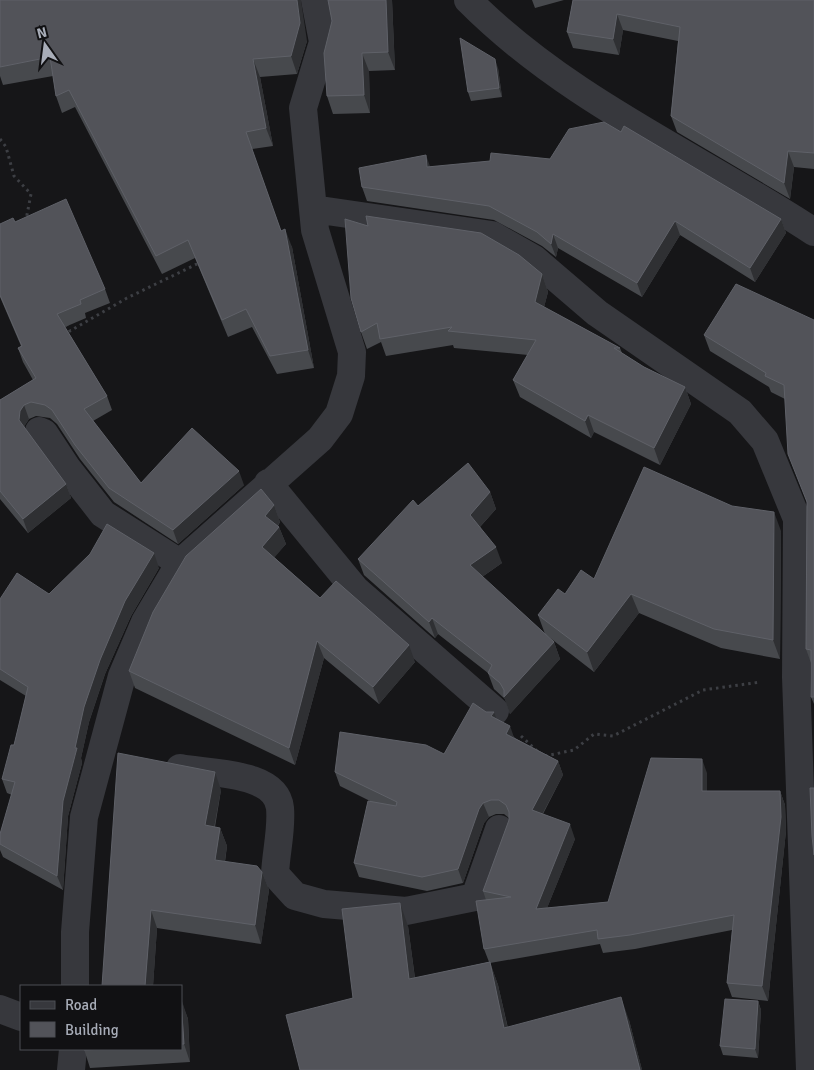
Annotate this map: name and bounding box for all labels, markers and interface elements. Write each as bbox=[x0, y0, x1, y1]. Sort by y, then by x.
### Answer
north arrow bbox=[20, 20, 70, 70]
text: N bbox=[35, 23, 49, 42]
legend bbox=[20, 985, 182, 1050]
text: Road bbox=[65, 996, 97, 1014]
text: Building bbox=[65, 1021, 119, 1039]

